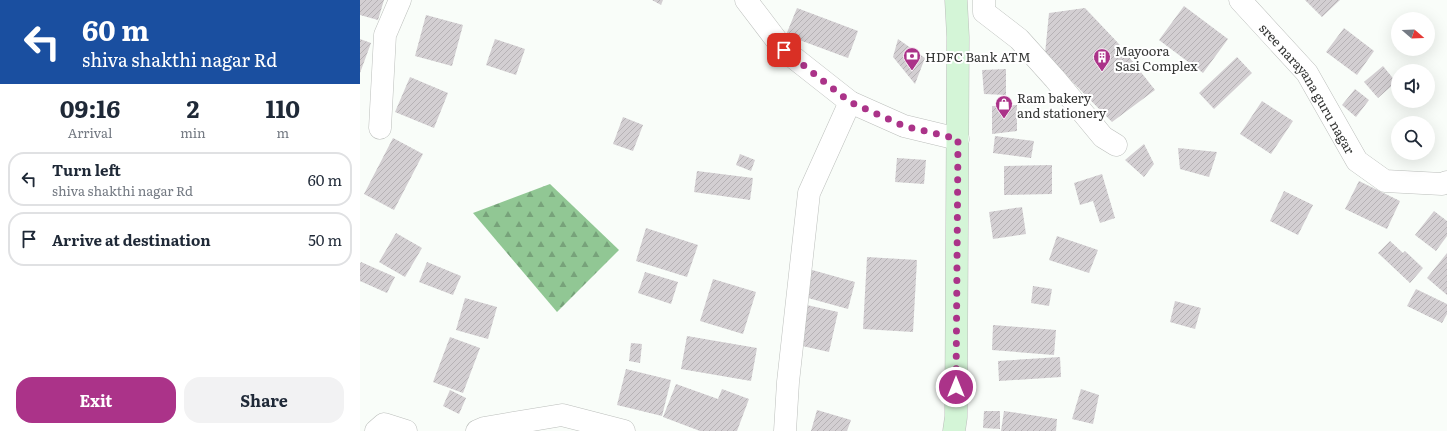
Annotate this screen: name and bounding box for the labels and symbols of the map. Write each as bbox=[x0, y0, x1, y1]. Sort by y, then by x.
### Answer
north arrow bbox=[1391, 12, 1435, 56]
street label: sree narayana guru nagar bbox=[1256, 18, 1361, 158]
pin bbox=[767, 33, 801, 67]
place label: Mayoora Sasi Complex bbox=[1115, 41, 1198, 75]
bank icon: HDFC Bank ATM bbox=[902, 46, 922, 71]
place label: HDFC Bank ATM bbox=[925, 47, 1031, 66]
building icon: Mayoora Sasi Complex bbox=[1092, 47, 1112, 72]
place label: Ram bakery and stationery bbox=[1017, 88, 1107, 122]
shop icon: Ram bakery and stationery bbox=[994, 94, 1014, 119]
position arrow bbox=[935, 366, 977, 408]

